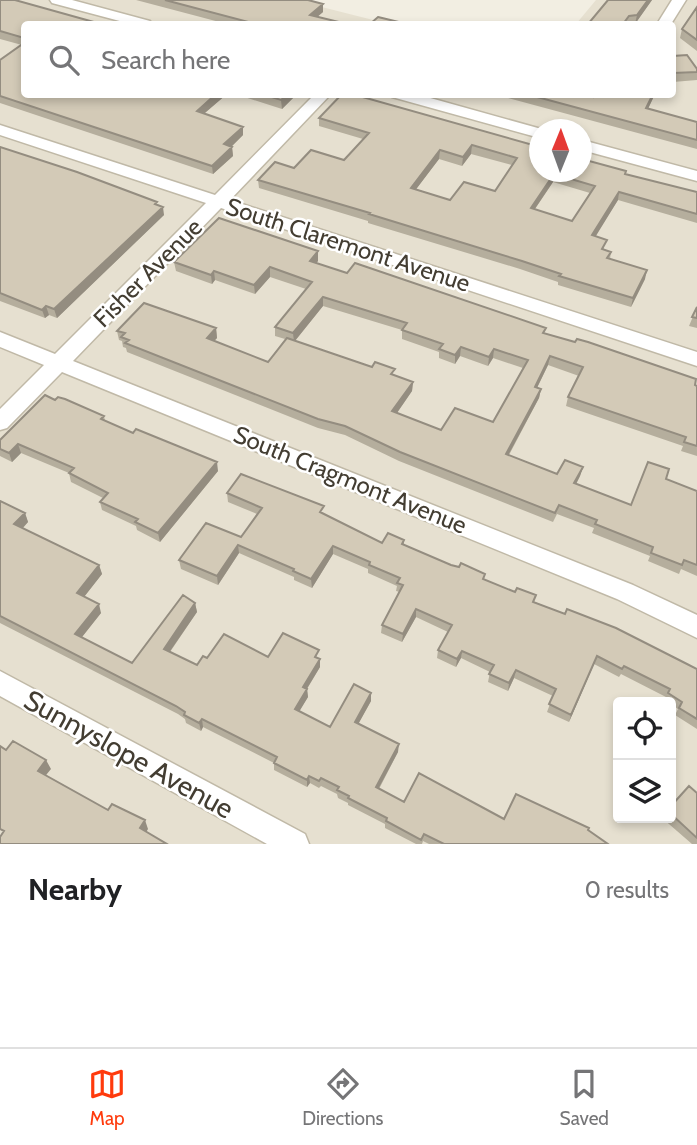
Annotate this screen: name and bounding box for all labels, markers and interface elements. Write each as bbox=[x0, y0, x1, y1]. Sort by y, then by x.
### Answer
search box bbox=[21, 21, 676, 98]
icon: search bbox=[45, 41, 83, 79]
text: Search here bbox=[101, 44, 230, 76]
north arrow bbox=[529, 119, 592, 182]
street label: South Claremont Avenue bbox=[222, 191, 474, 298]
street label: Fisher Avenue bbox=[87, 212, 208, 333]
street label: South Cragmont Avenue bbox=[229, 419, 471, 540]
street label: Sunnyslope Avenue bbox=[18, 682, 240, 826]
map controls bbox=[613, 697, 676, 823]
button: locate bbox=[613, 697, 676, 760]
button: layers bbox=[613, 760, 676, 823]
text: Nearby bbox=[28, 871, 122, 908]
text: 0 results bbox=[585, 876, 669, 904]
tab: Map bbox=[88, 1065, 126, 1130]
tab: Directions bbox=[302, 1065, 383, 1130]
tab: Saved bbox=[560, 1065, 609, 1130]

